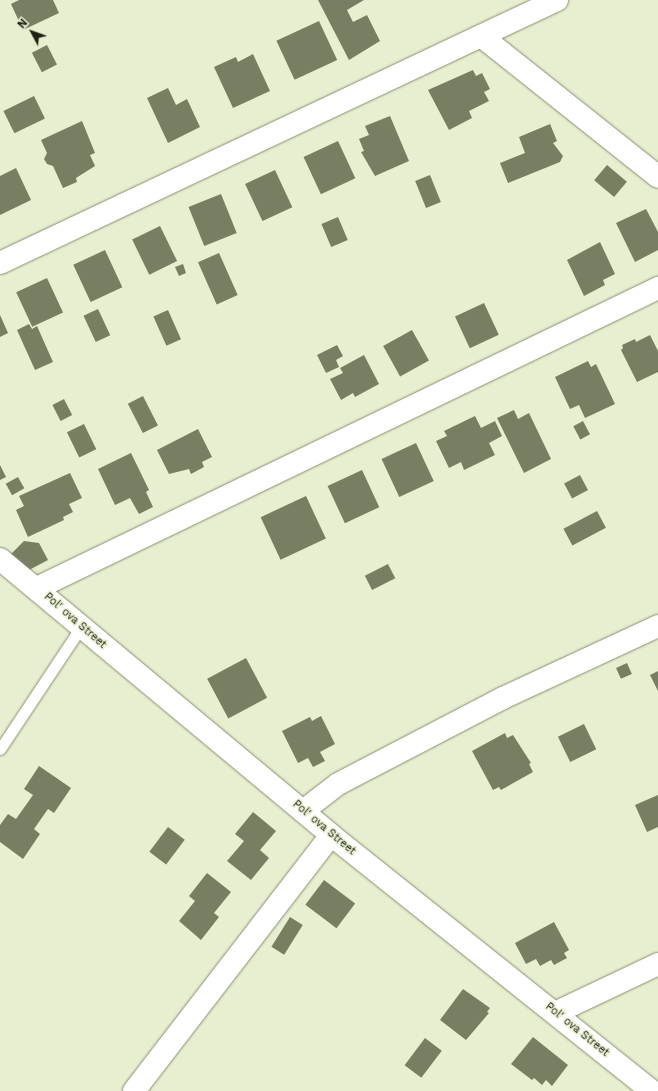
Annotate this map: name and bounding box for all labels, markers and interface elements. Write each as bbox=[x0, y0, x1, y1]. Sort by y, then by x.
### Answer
north arrow bbox=[12, 12, 52, 52]
text: N bbox=[15, 16, 30, 31]
street label: Polʹova Street bbox=[41, 590, 109, 652]
street label: Polʹova Street bbox=[290, 798, 358, 858]
street label: Polʹova Street bbox=[542, 1000, 612, 1060]

